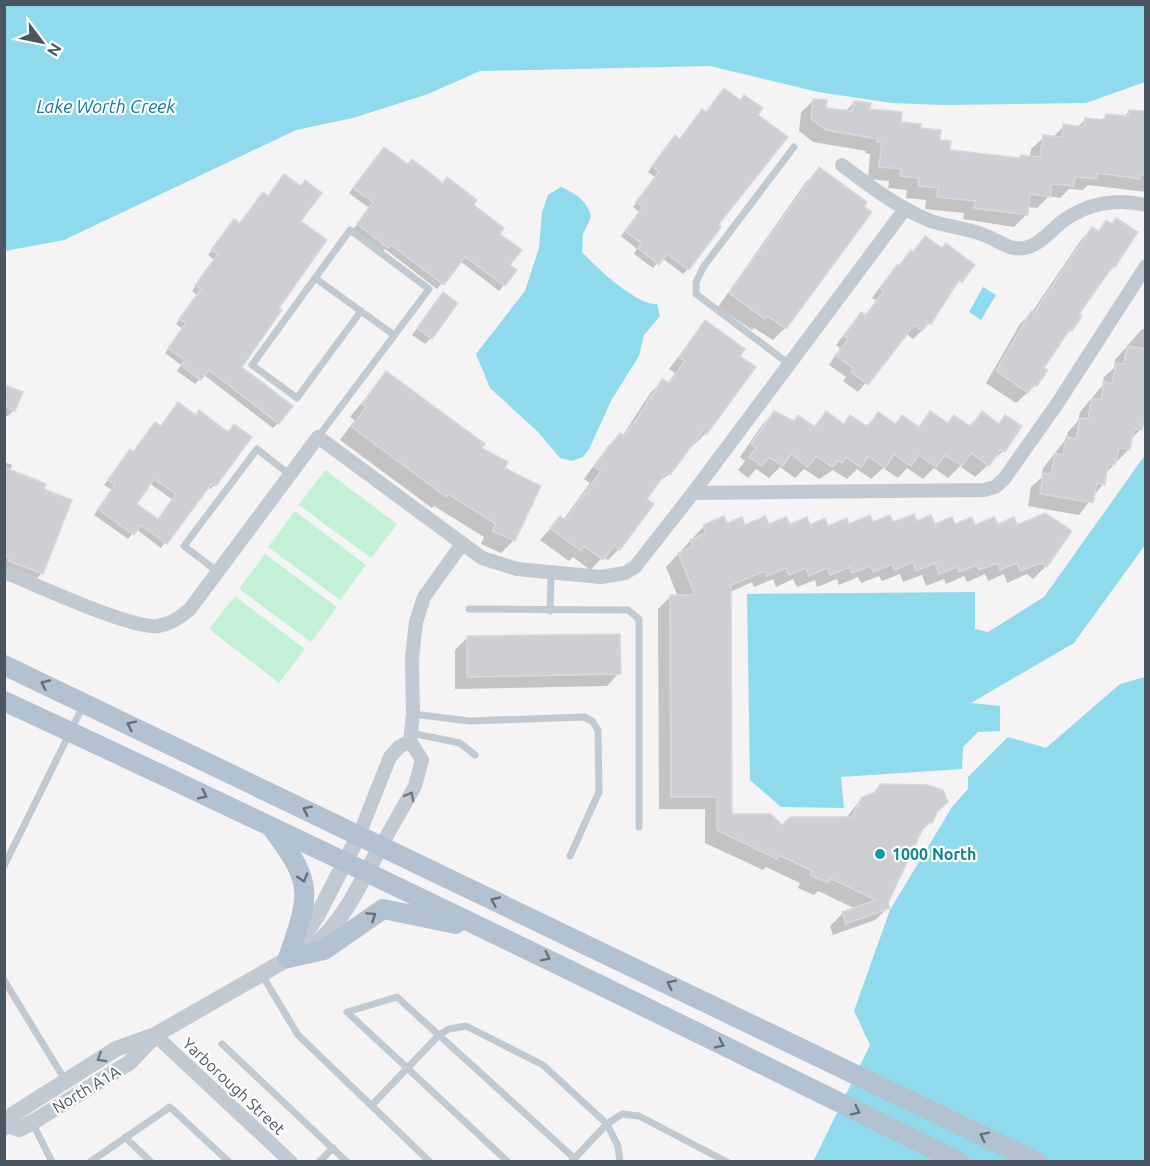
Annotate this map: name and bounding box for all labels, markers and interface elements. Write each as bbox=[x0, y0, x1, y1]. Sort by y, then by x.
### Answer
north arrow bbox=[12, 12, 72, 72]
text: N bbox=[44, 40, 66, 60]
water label: Lake Worth Creek bbox=[36, 96, 176, 116]
one-way arrow bbox=[40, 679, 51, 691]
one-way arrow bbox=[127, 720, 138, 732]
one-way arrow bbox=[196, 788, 207, 800]
one-way arrow bbox=[403, 791, 414, 802]
one-way arrow bbox=[302, 805, 313, 817]
place label: 1000 North bbox=[892, 845, 976, 863]
marker: 1000 North bbox=[873, 847, 887, 861]
one-way arrow bbox=[296, 872, 308, 883]
one-way arrow bbox=[491, 896, 502, 908]
one-way arrow bbox=[365, 912, 376, 923]
one-way arrow bbox=[539, 950, 550, 962]
one-way arrow bbox=[666, 979, 677, 991]
street label: Yarborough Street bbox=[179, 1034, 289, 1138]
one-way arrow bbox=[714, 1036, 725, 1048]
one-way arrow bbox=[97, 1051, 107, 1063]
street label: North A1A bbox=[49, 1061, 124, 1116]
one-way arrow bbox=[850, 1103, 861, 1115]
one-way arrow bbox=[980, 1132, 991, 1143]

